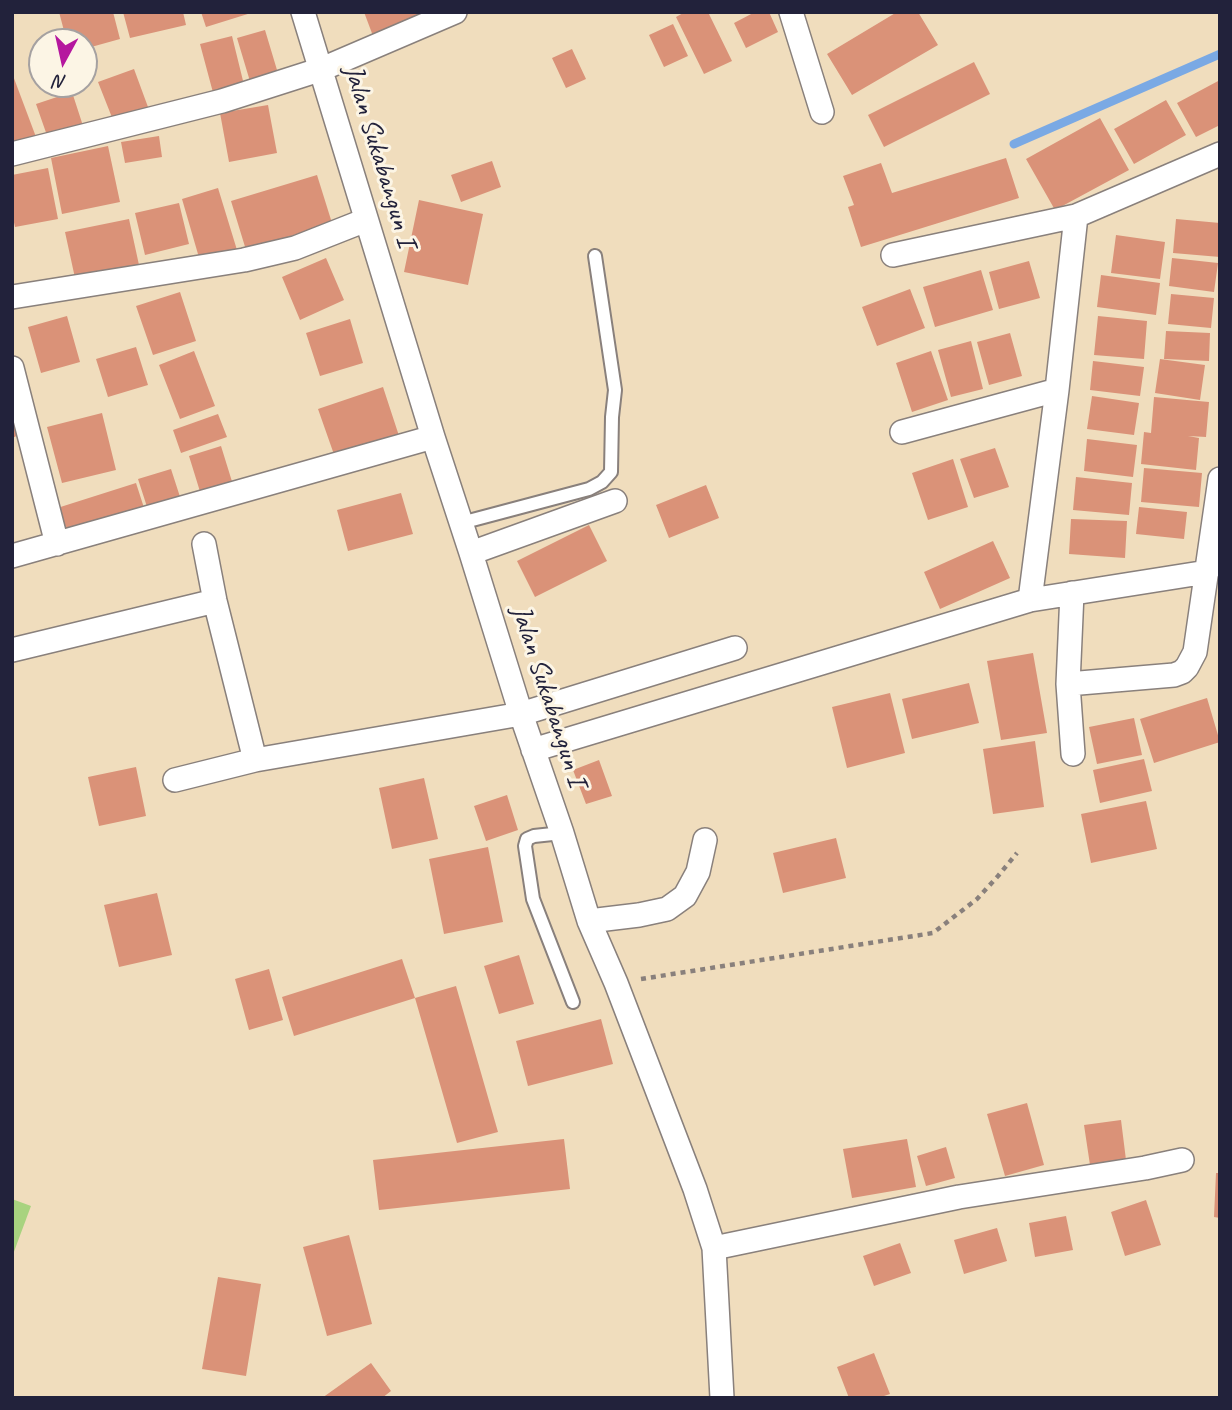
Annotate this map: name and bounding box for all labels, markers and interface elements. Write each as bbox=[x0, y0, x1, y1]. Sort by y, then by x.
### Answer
north arrow bbox=[28, 28, 98, 98]
street label: Jalan Sukabangun I bbox=[335, 61, 423, 251]
text: N bbox=[53, 69, 68, 95]
street label: Jalan Sukabangun I bbox=[503, 601, 593, 791]

